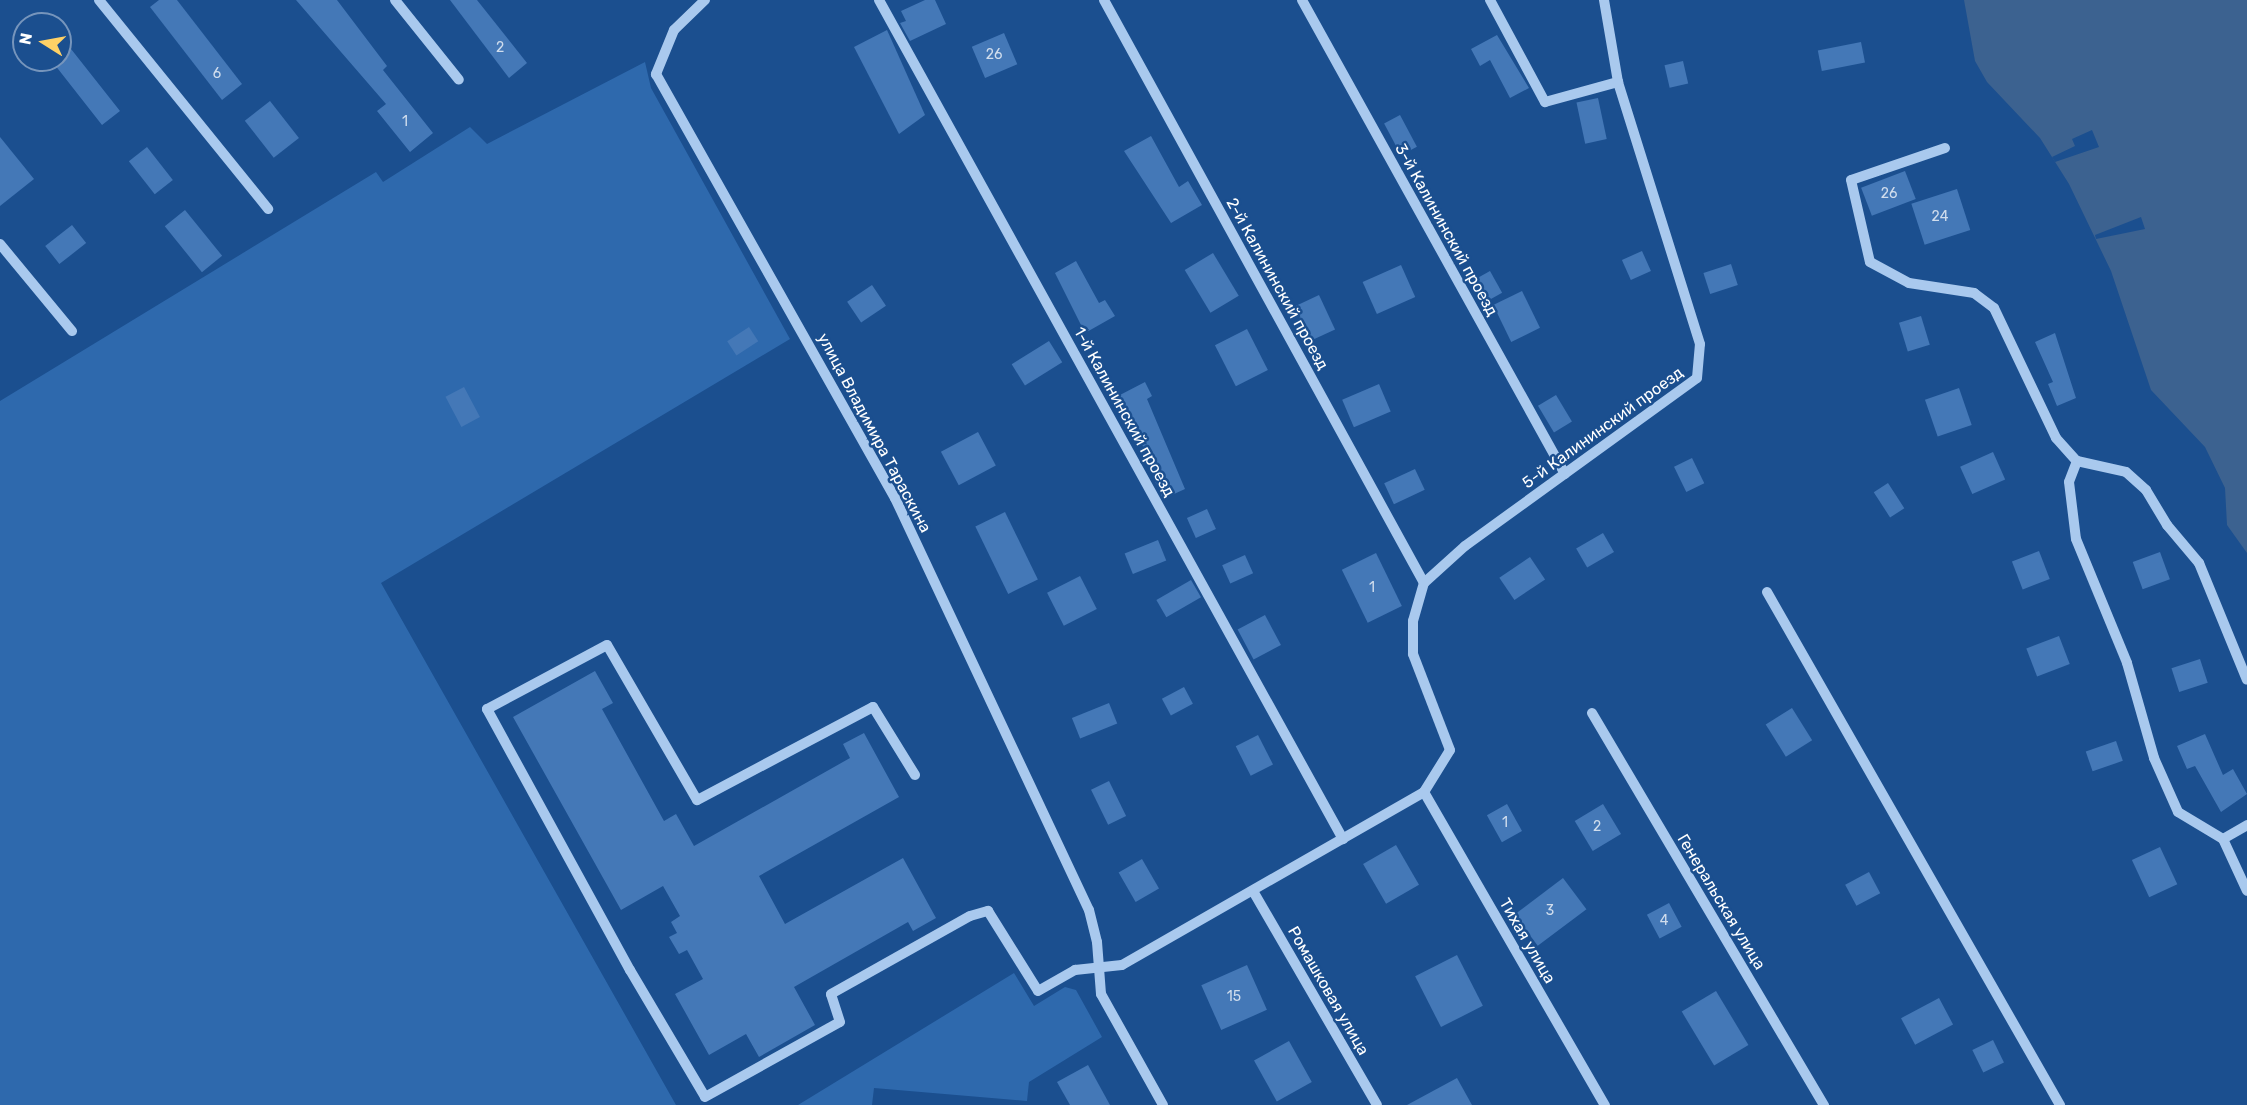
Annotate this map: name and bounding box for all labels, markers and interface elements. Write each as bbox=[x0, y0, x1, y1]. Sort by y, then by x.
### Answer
north arrow bbox=[12, 12, 72, 72]
text: N bbox=[15, 31, 36, 46]
house number: 2 bbox=[496, 40, 504, 56]
house number: 26 bbox=[986, 47, 1002, 63]
house number: 6 bbox=[213, 66, 221, 82]
house number: 1 bbox=[402, 114, 408, 130]
street label: 3-й Калининский проезд bbox=[1391, 140, 1501, 320]
house number: 26 bbox=[1881, 186, 1897, 202]
street label: 2-й Калининский проезд bbox=[1222, 195, 1332, 373]
house number: 24 bbox=[1932, 209, 1948, 225]
street label: 1-й Калининский проезд bbox=[1069, 324, 1179, 500]
street label: улица Владимира Тараскина bbox=[813, 330, 935, 536]
street label: 5-й Калининский проезд bbox=[1519, 363, 1687, 493]
house number: 1 bbox=[1369, 580, 1375, 596]
house number: 1 bbox=[1502, 815, 1508, 831]
house number: 2 bbox=[1593, 819, 1601, 835]
street label: Генеральская улица bbox=[1673, 831, 1769, 973]
street label: Тихая улица bbox=[1495, 895, 1559, 987]
house number: 3 bbox=[1546, 903, 1554, 919]
house number: 4 bbox=[1660, 913, 1668, 929]
street label: Ромашковая улица bbox=[1283, 923, 1373, 1059]
house number: 15 bbox=[1227, 989, 1241, 1005]

